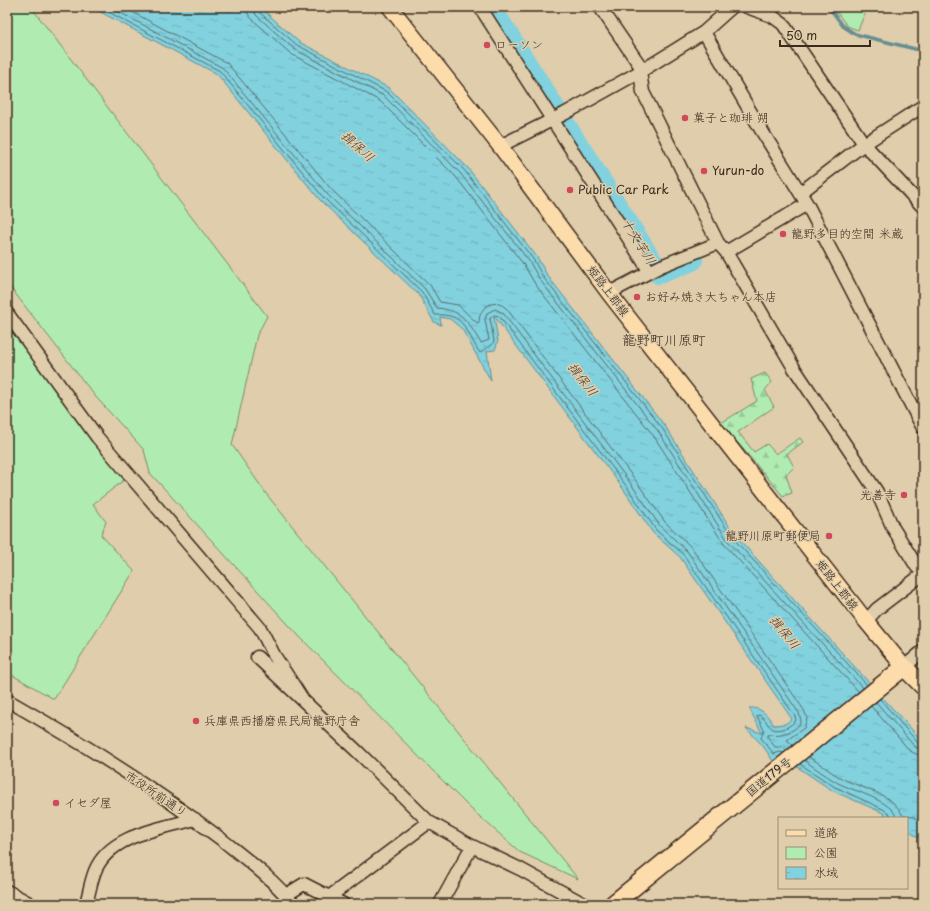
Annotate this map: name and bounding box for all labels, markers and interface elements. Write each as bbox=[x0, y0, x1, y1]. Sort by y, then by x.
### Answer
scale bar bbox=[780, 22, 870, 48]
text: 50 m bbox=[786, 26, 817, 44]
place label: ローソン bbox=[495, 35, 543, 53]
marker: ローソン bbox=[482, 40, 492, 50]
place label: 菓子と珈琲 朔 bbox=[693, 108, 769, 126]
marker: 菓子と珈琲 朔 bbox=[680, 113, 690, 123]
water label: 揖保川 bbox=[337, 126, 379, 166]
place label: Yurun-do bbox=[712, 161, 765, 179]
marker: Yurun-do bbox=[699, 166, 709, 176]
place label: Public Car Park bbox=[578, 180, 669, 198]
marker: Public Car Park bbox=[565, 185, 575, 195]
water label: 十文字川 bbox=[618, 214, 661, 268]
place label: 龍野多目的空間 米蔵 bbox=[791, 224, 903, 242]
marker: 龍野多目的空間 米蔵 bbox=[778, 229, 788, 239]
street label: 姫路上郡線 bbox=[584, 261, 634, 320]
place label: お好み焼き大ちゃん本店 bbox=[645, 287, 777, 305]
marker: お好み焼き大ちゃん本店 bbox=[632, 292, 642, 302]
district label: 龍野町川原町 bbox=[622, 329, 706, 350]
water label: 揖保川 bbox=[564, 357, 603, 400]
place label: 光善寺 bbox=[860, 485, 896, 503]
marker: 光善寺 bbox=[899, 490, 909, 500]
place label: 龍野川原町郵便局 bbox=[725, 526, 821, 544]
marker: 龍野川原町郵便局 bbox=[824, 531, 834, 541]
street label: 姫路上郡線 bbox=[812, 555, 863, 614]
water label: 揖保川 bbox=[766, 611, 805, 653]
place label: 兵庫県西播磨県民局龍野庁舎 bbox=[204, 711, 360, 729]
marker: 兵庫県西播磨県民局龍野庁舎 bbox=[191, 716, 201, 726]
street label: 国道179号 bbox=[741, 752, 795, 800]
street label: 市役所前通り bbox=[122, 766, 191, 821]
place label: イセダ屋 bbox=[64, 793, 112, 811]
marker: イセダ屋 bbox=[51, 798, 61, 808]
legend bbox=[778, 817, 908, 889]
text: 道路 bbox=[814, 823, 838, 841]
text: 公園 bbox=[814, 843, 838, 861]
text: 水域 bbox=[814, 863, 838, 881]

